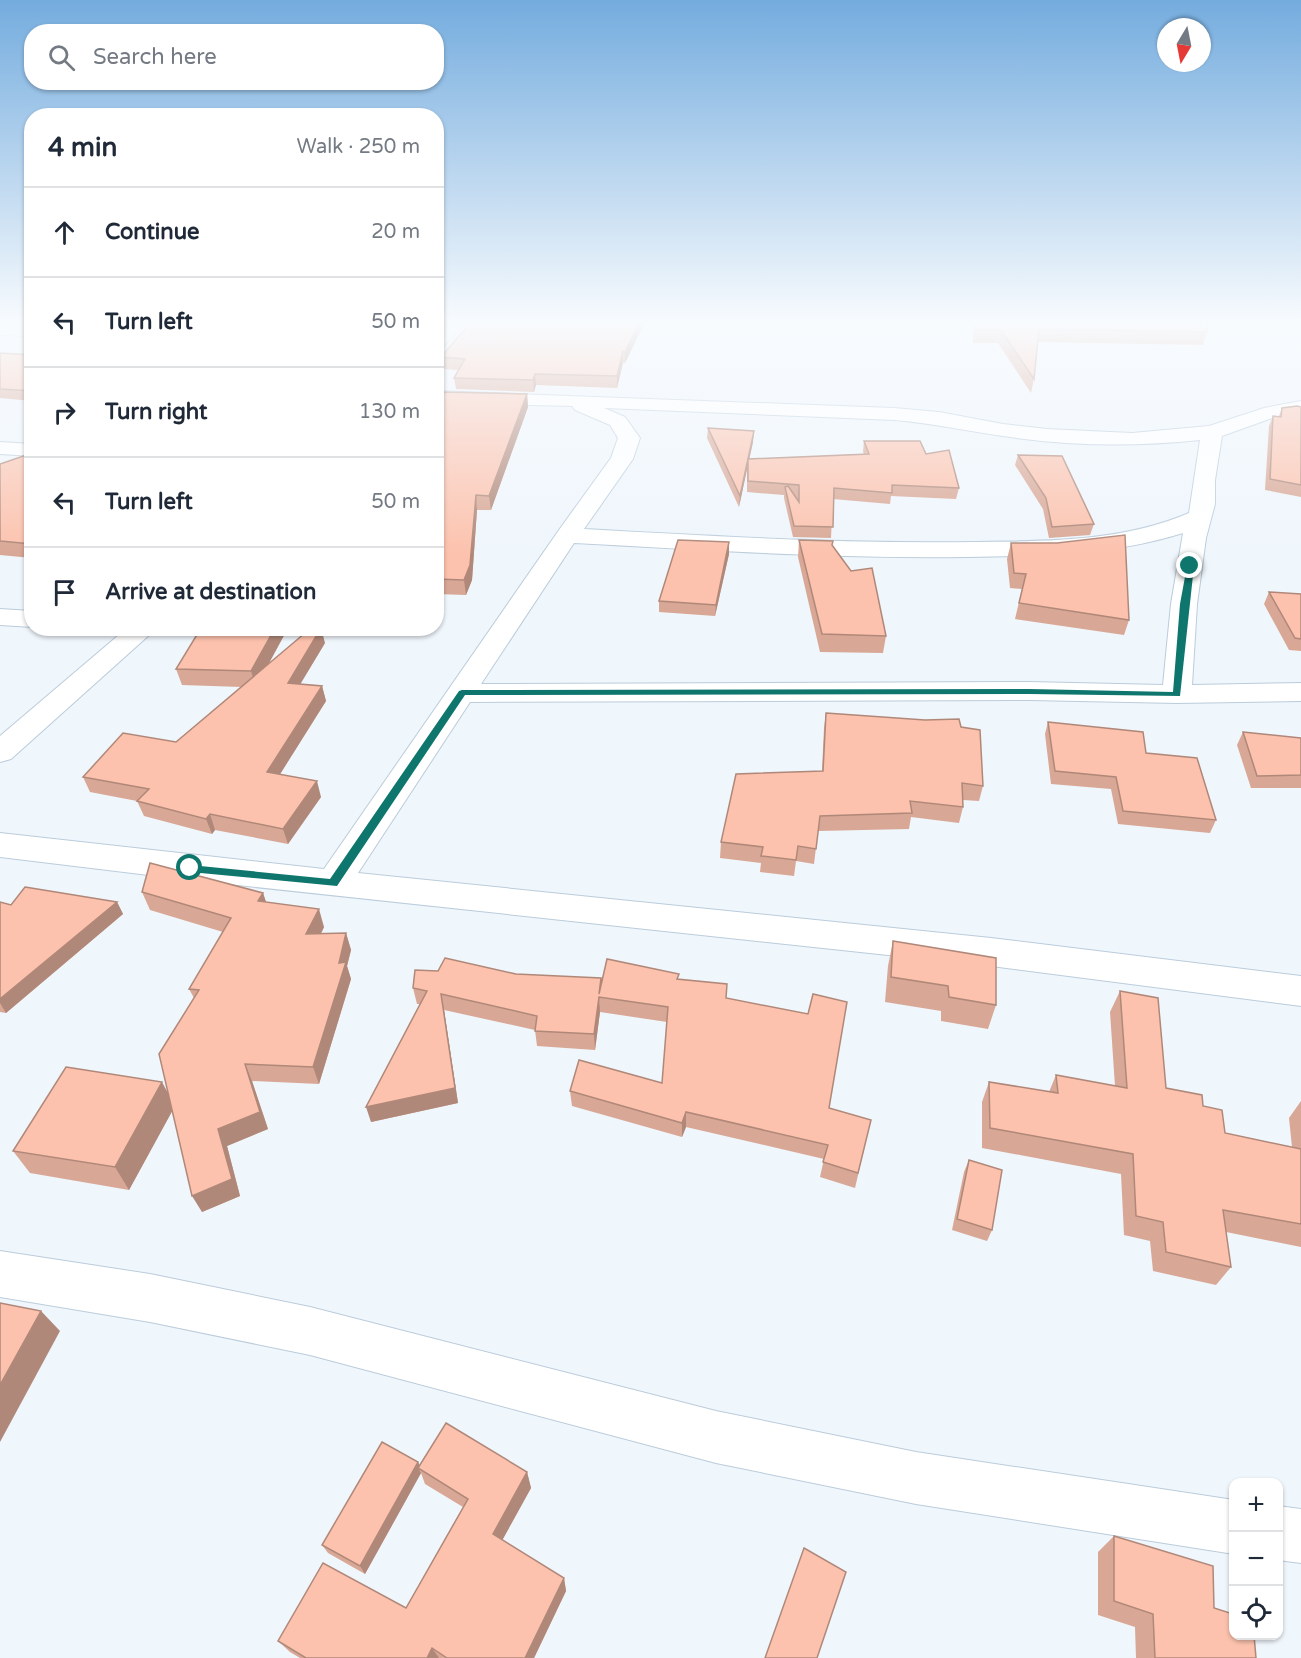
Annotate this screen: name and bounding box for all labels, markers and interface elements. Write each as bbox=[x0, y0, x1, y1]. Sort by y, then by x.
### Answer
north arrow bbox=[1157, 18, 1211, 72]
search box bbox=[24, 24, 444, 90]
icon: search bbox=[45, 41, 78, 74]
text: Search here bbox=[93, 44, 217, 70]
text: 4 min bbox=[48, 132, 117, 163]
text: Walk · 250 m bbox=[297, 135, 420, 159]
icon: ahead bbox=[48, 216, 81, 249]
text: Continue bbox=[105, 219, 200, 245]
text: 20 m bbox=[371, 220, 420, 244]
icon: left bbox=[48, 306, 81, 339]
text: Turn left bbox=[105, 309, 193, 335]
text: 50 m bbox=[371, 310, 420, 334]
icon: right bbox=[48, 396, 81, 429]
text: Turn right bbox=[105, 399, 207, 425]
text: 130 m bbox=[359, 400, 420, 424]
icon: left bbox=[48, 486, 81, 519]
text: Turn left bbox=[105, 489, 193, 515]
text: 50 m bbox=[371, 490, 420, 514]
route end bbox=[1176, 552, 1202, 578]
icon: arrive bbox=[48, 576, 81, 609]
text: Arrive at destination bbox=[105, 579, 316, 605]
route start bbox=[176, 854, 202, 880]
map controls bbox=[1229, 1478, 1283, 1640]
button: + bbox=[1229, 1478, 1283, 1532]
button: − bbox=[1229, 1532, 1283, 1586]
button: locate bbox=[1229, 1586, 1283, 1640]

